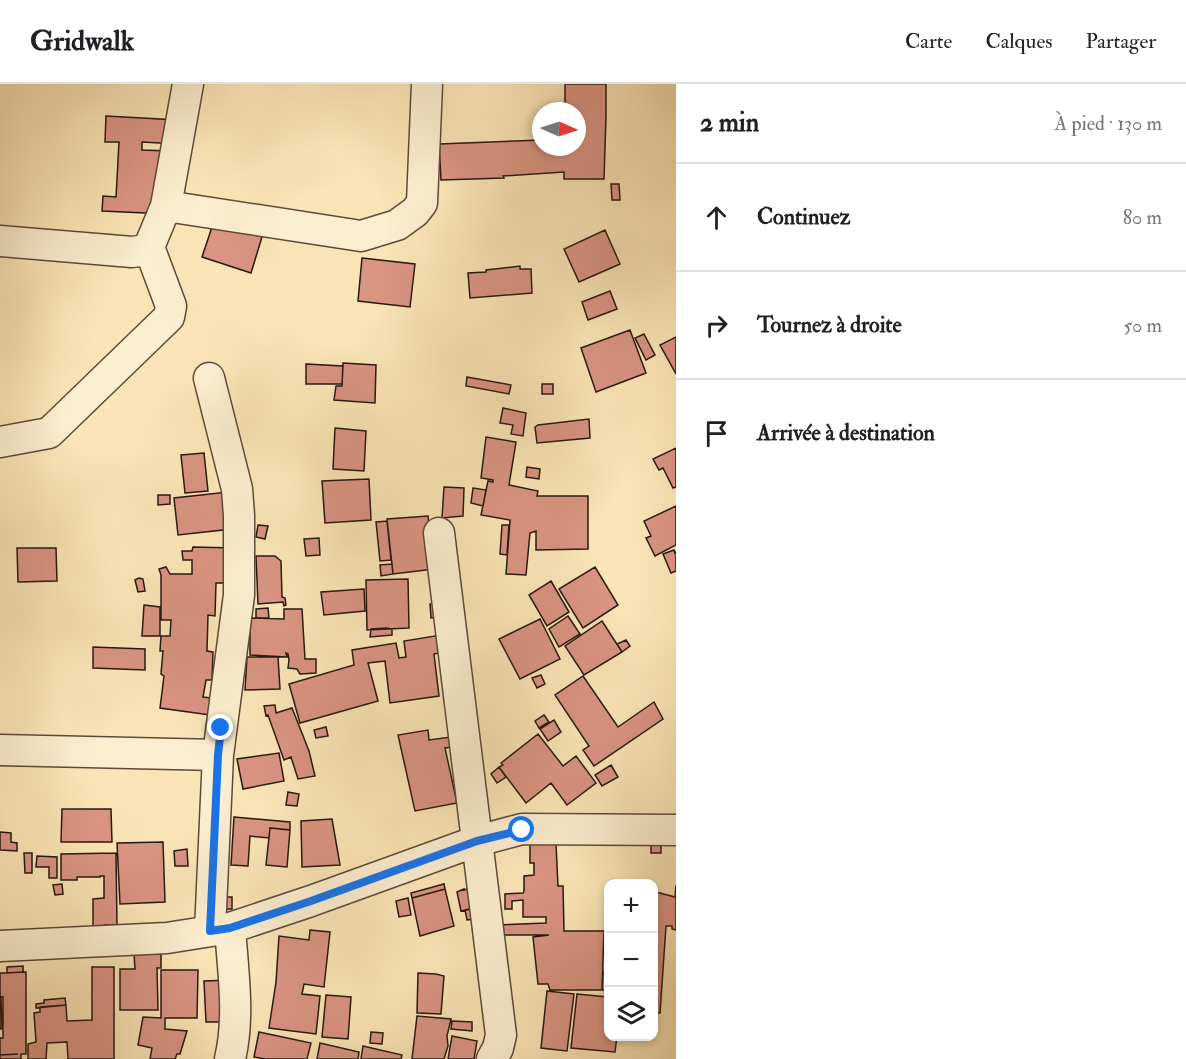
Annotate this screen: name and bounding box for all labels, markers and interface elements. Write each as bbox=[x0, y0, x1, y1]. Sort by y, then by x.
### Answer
text: Gridwalk bbox=[30, 24, 134, 59]
text: Carte bbox=[905, 28, 952, 55]
text: Calques bbox=[985, 28, 1052, 55]
text: Partager bbox=[1085, 28, 1156, 55]
north arrow bbox=[532, 102, 586, 156]
text: 2 min bbox=[700, 107, 759, 139]
text: À pied · 130 m bbox=[1054, 111, 1162, 136]
icon: ahead bbox=[700, 201, 733, 234]
text: Continuez bbox=[757, 203, 850, 231]
text: 80 m bbox=[1123, 205, 1162, 230]
icon: right bbox=[700, 309, 733, 342]
text: Tournez à droite bbox=[757, 311, 902, 339]
text: 50 m bbox=[1123, 313, 1162, 338]
icon: arrive bbox=[700, 417, 733, 450]
text: Arrivée à destination bbox=[757, 419, 935, 447]
route end bbox=[207, 714, 233, 740]
route start bbox=[508, 816, 534, 842]
map controls bbox=[604, 879, 658, 1041]
button: + bbox=[604, 879, 658, 933]
button: − bbox=[604, 933, 658, 987]
button: layers bbox=[604, 987, 658, 1041]

